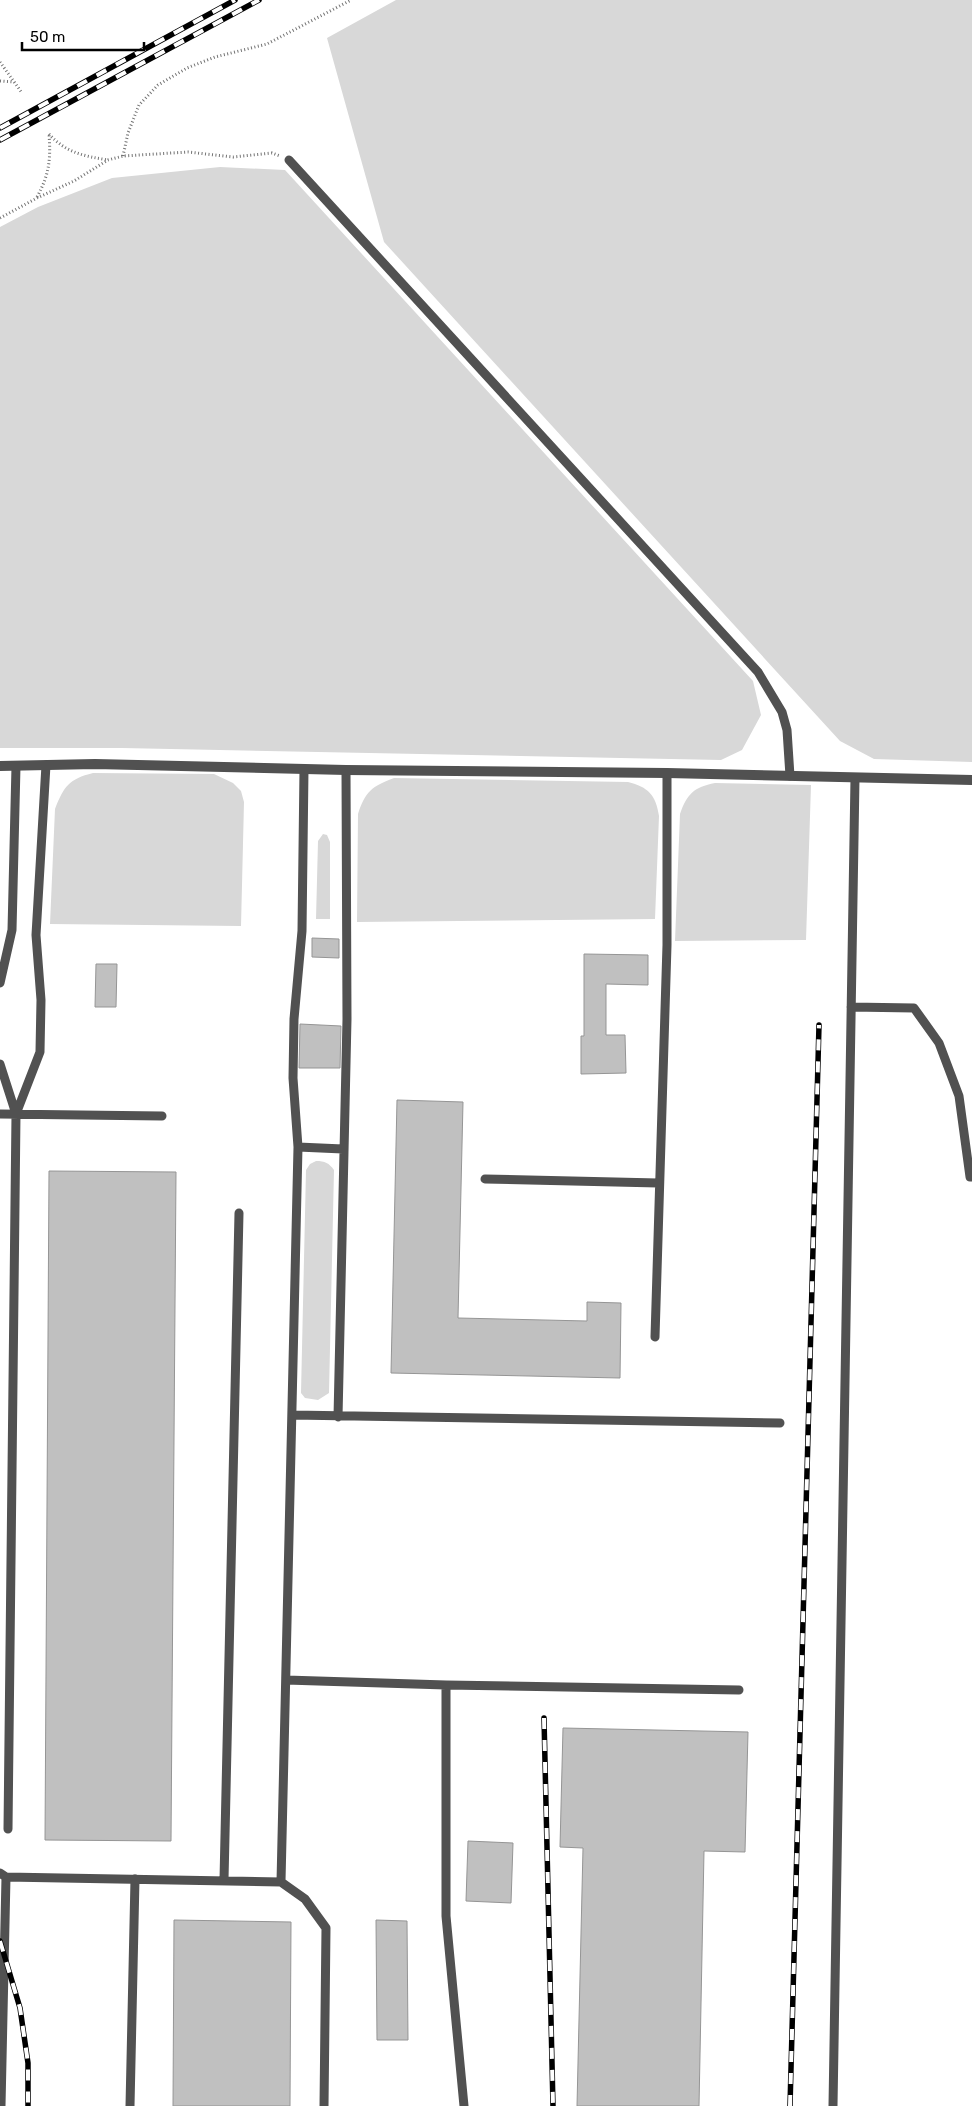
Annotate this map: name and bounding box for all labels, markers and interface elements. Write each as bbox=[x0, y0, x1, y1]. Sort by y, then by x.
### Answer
scale bar bbox=[22, 20, 145, 52]
text: 50 m bbox=[30, 28, 65, 46]

